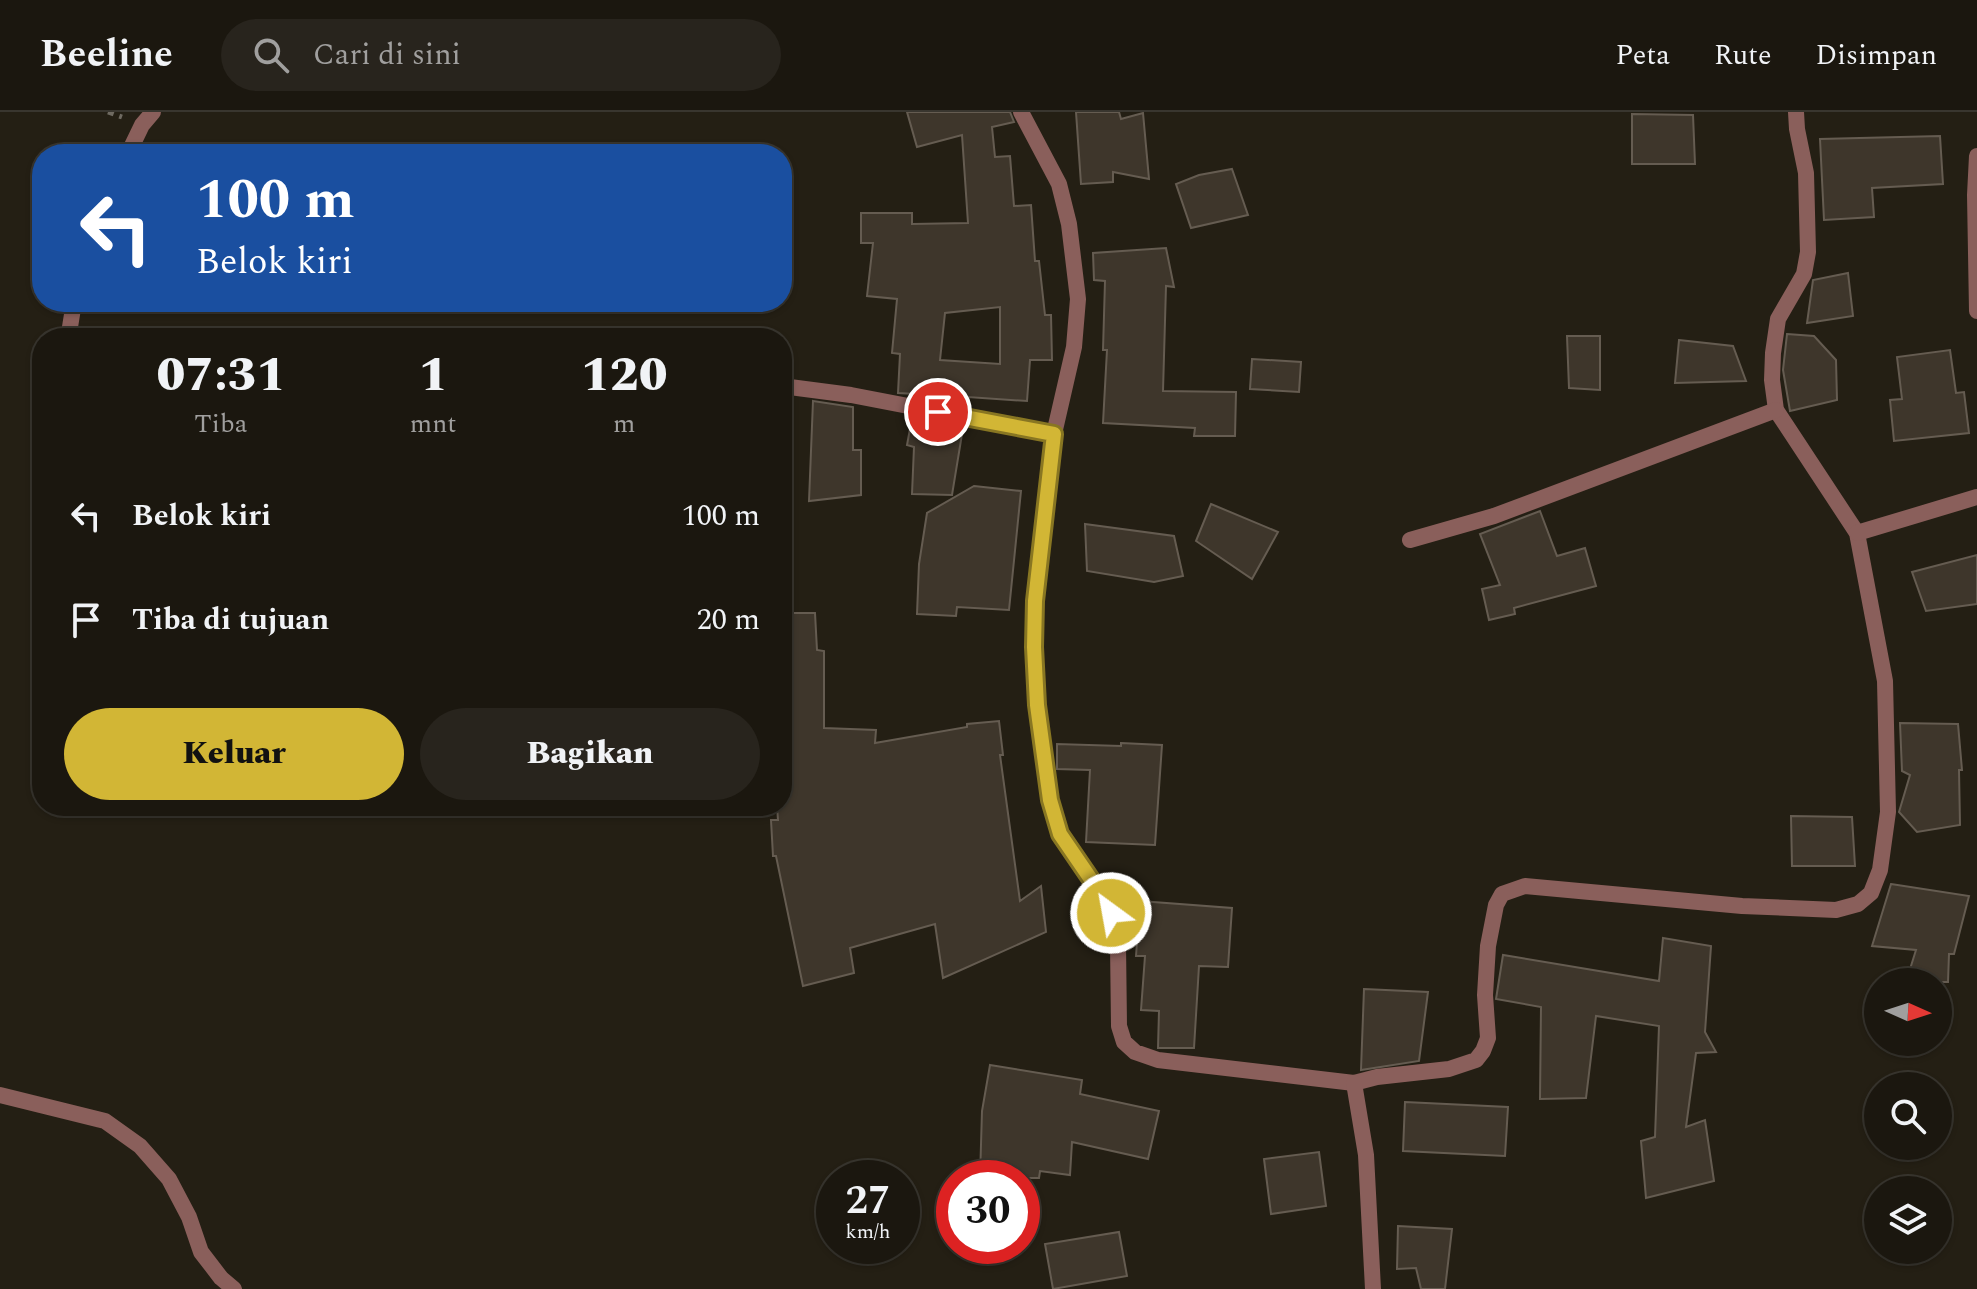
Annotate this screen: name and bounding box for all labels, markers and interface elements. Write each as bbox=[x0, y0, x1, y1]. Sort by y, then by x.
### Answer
search box bbox=[221, 19, 781, 91]
text: Beeline bbox=[40, 26, 173, 84]
text: Cari di sini bbox=[313, 32, 461, 78]
icon: search bbox=[249, 33, 293, 77]
text: Peta bbox=[1615, 34, 1670, 77]
text: Rute bbox=[1714, 34, 1772, 77]
text: Disimpan bbox=[1816, 34, 1937, 77]
text: 100 m bbox=[196, 158, 355, 243]
icon: left bbox=[64, 176, 168, 280]
text: Belok kiri bbox=[196, 235, 353, 290]
text: 07:31 bbox=[157, 339, 285, 412]
text: 1 bbox=[419, 339, 448, 412]
text: 120 bbox=[581, 339, 667, 412]
pin bbox=[904, 378, 972, 446]
icon: arrive bbox=[916, 390, 960, 434]
text: Tiba bbox=[194, 404, 247, 444]
text: mnt bbox=[410, 404, 456, 444]
text: m bbox=[613, 404, 635, 444]
text: Belok kiri bbox=[132, 493, 271, 539]
text: 100 m bbox=[682, 493, 760, 539]
icon: left bbox=[64, 494, 108, 538]
text: Tiba di tujuan bbox=[132, 597, 329, 643]
text: 20 m bbox=[697, 597, 760, 643]
icon: arrive bbox=[64, 598, 108, 642]
button: Keluar bbox=[64, 708, 404, 800]
button: Bagikan bbox=[420, 708, 760, 800]
position arrow bbox=[1069, 871, 1153, 955]
north arrow bbox=[1864, 968, 1952, 1056]
map controls bbox=[1864, 968, 1952, 1264]
button: search bbox=[1864, 1072, 1952, 1160]
speed limit sign: 30 bbox=[936, 1160, 1040, 1264]
text: 27 bbox=[846, 1171, 890, 1232]
button: layers bbox=[1864, 1176, 1952, 1264]
text: km/h bbox=[846, 1217, 891, 1247]

